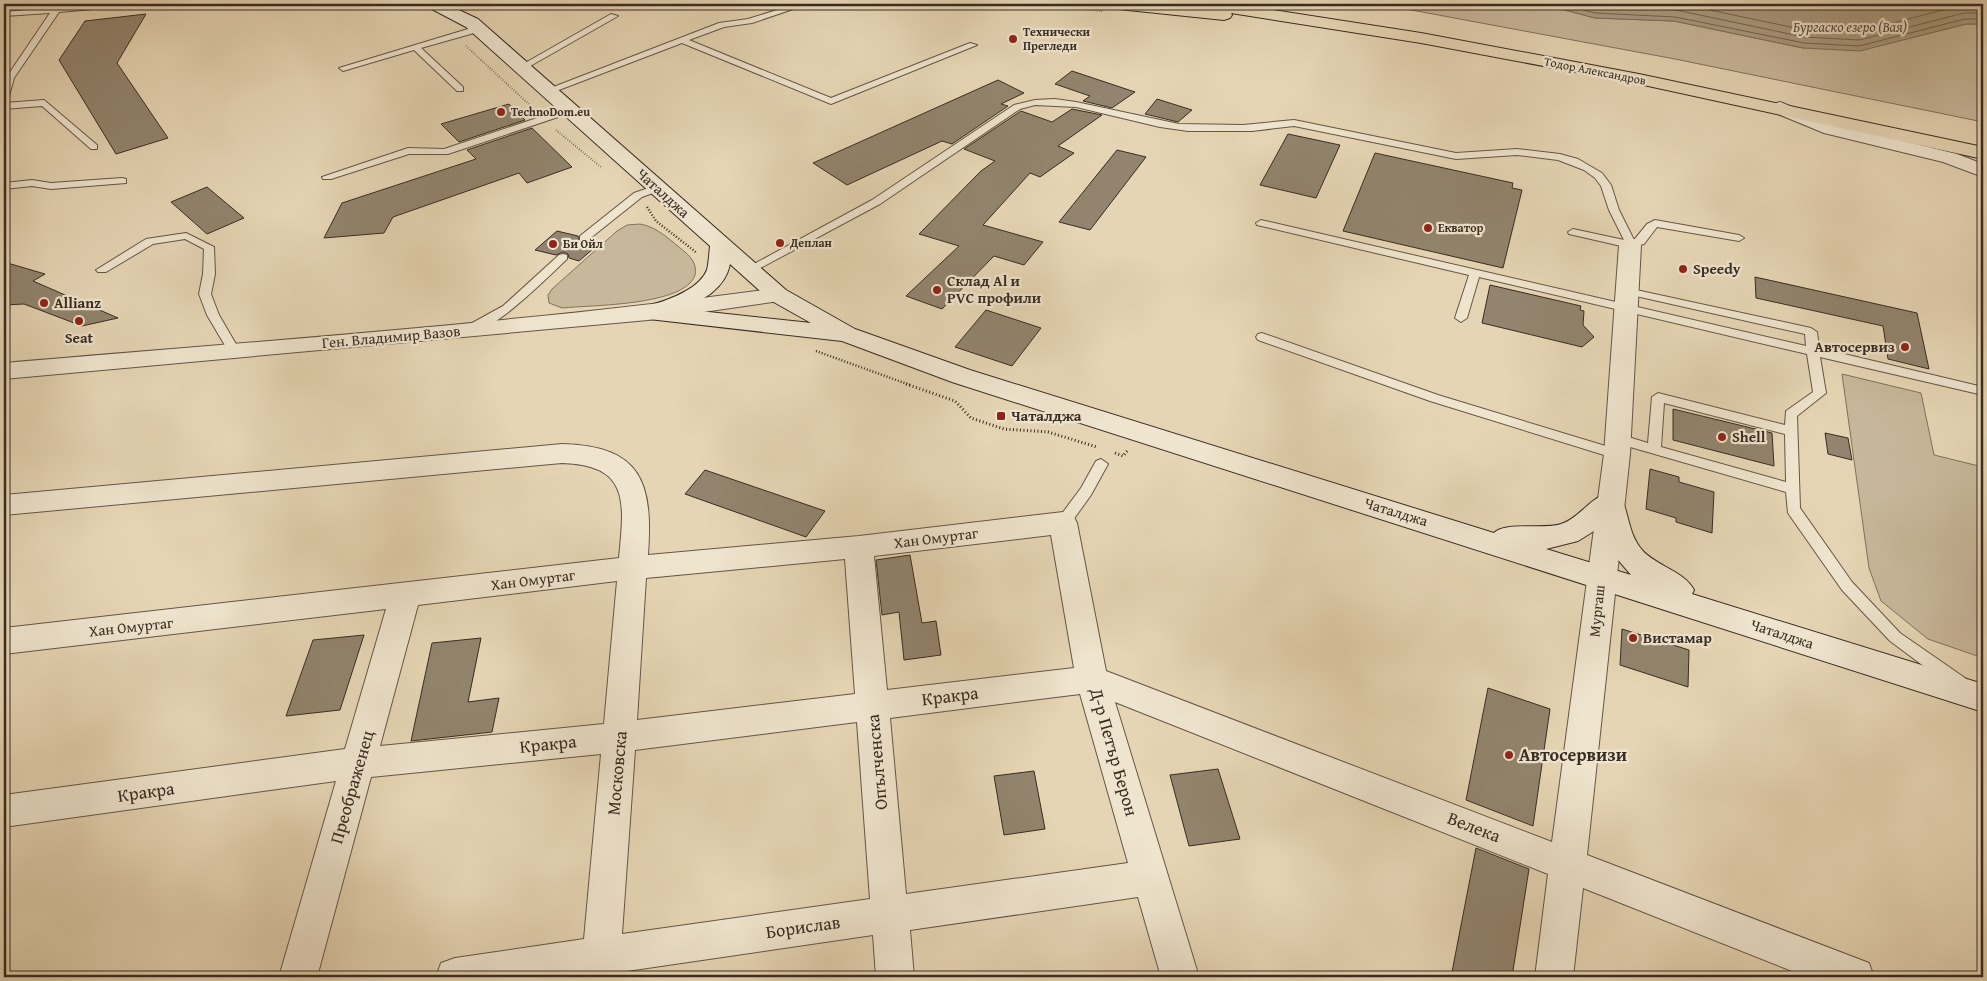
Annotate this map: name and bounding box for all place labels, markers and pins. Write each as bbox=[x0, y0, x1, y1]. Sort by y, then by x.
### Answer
place label: Технически Прегледи bbox=[1023, 23, 1091, 54]
marker: Технически Прегледи bbox=[1007, 33, 1019, 45]
place label: TechnoDom.eu bbox=[511, 103, 590, 120]
marker: TechnoDom.eu bbox=[495, 106, 507, 118]
place label: Екватор bbox=[1438, 219, 1484, 236]
marker: Екватор bbox=[1422, 222, 1434, 234]
place label: Деплан bbox=[789, 234, 833, 251]
place label: Би Ойл bbox=[563, 235, 603, 252]
marker: Деплан bbox=[774, 237, 786, 249]
marker: Би Ойл bbox=[547, 238, 559, 250]
place label: Speedy bbox=[1693, 258, 1741, 279]
marker: Speedy bbox=[1677, 263, 1689, 275]
place label: Склад Al и PVC профили bbox=[947, 270, 1042, 308]
marker: Склад Al и PVC профили bbox=[931, 284, 943, 296]
place label: Allianz bbox=[54, 292, 101, 313]
marker: Allianz bbox=[38, 297, 50, 309]
marker: Seat bbox=[73, 315, 85, 327]
place label: Seat bbox=[65, 327, 94, 348]
place label: Автосервиз bbox=[1814, 336, 1895, 357]
marker: Автосервиз bbox=[1899, 341, 1911, 353]
place label: Чаталджа bbox=[1011, 405, 1082, 426]
marker: Чаталджа bbox=[995, 410, 1007, 422]
place label: Shell bbox=[1732, 426, 1766, 447]
marker: Shell bbox=[1716, 431, 1728, 443]
place label: Вистамар bbox=[1643, 627, 1712, 648]
marker: Вистамар bbox=[1627, 632, 1639, 644]
place label: Автосервизи bbox=[1519, 741, 1627, 768]
marker: Автосервизи bbox=[1503, 749, 1515, 761]

